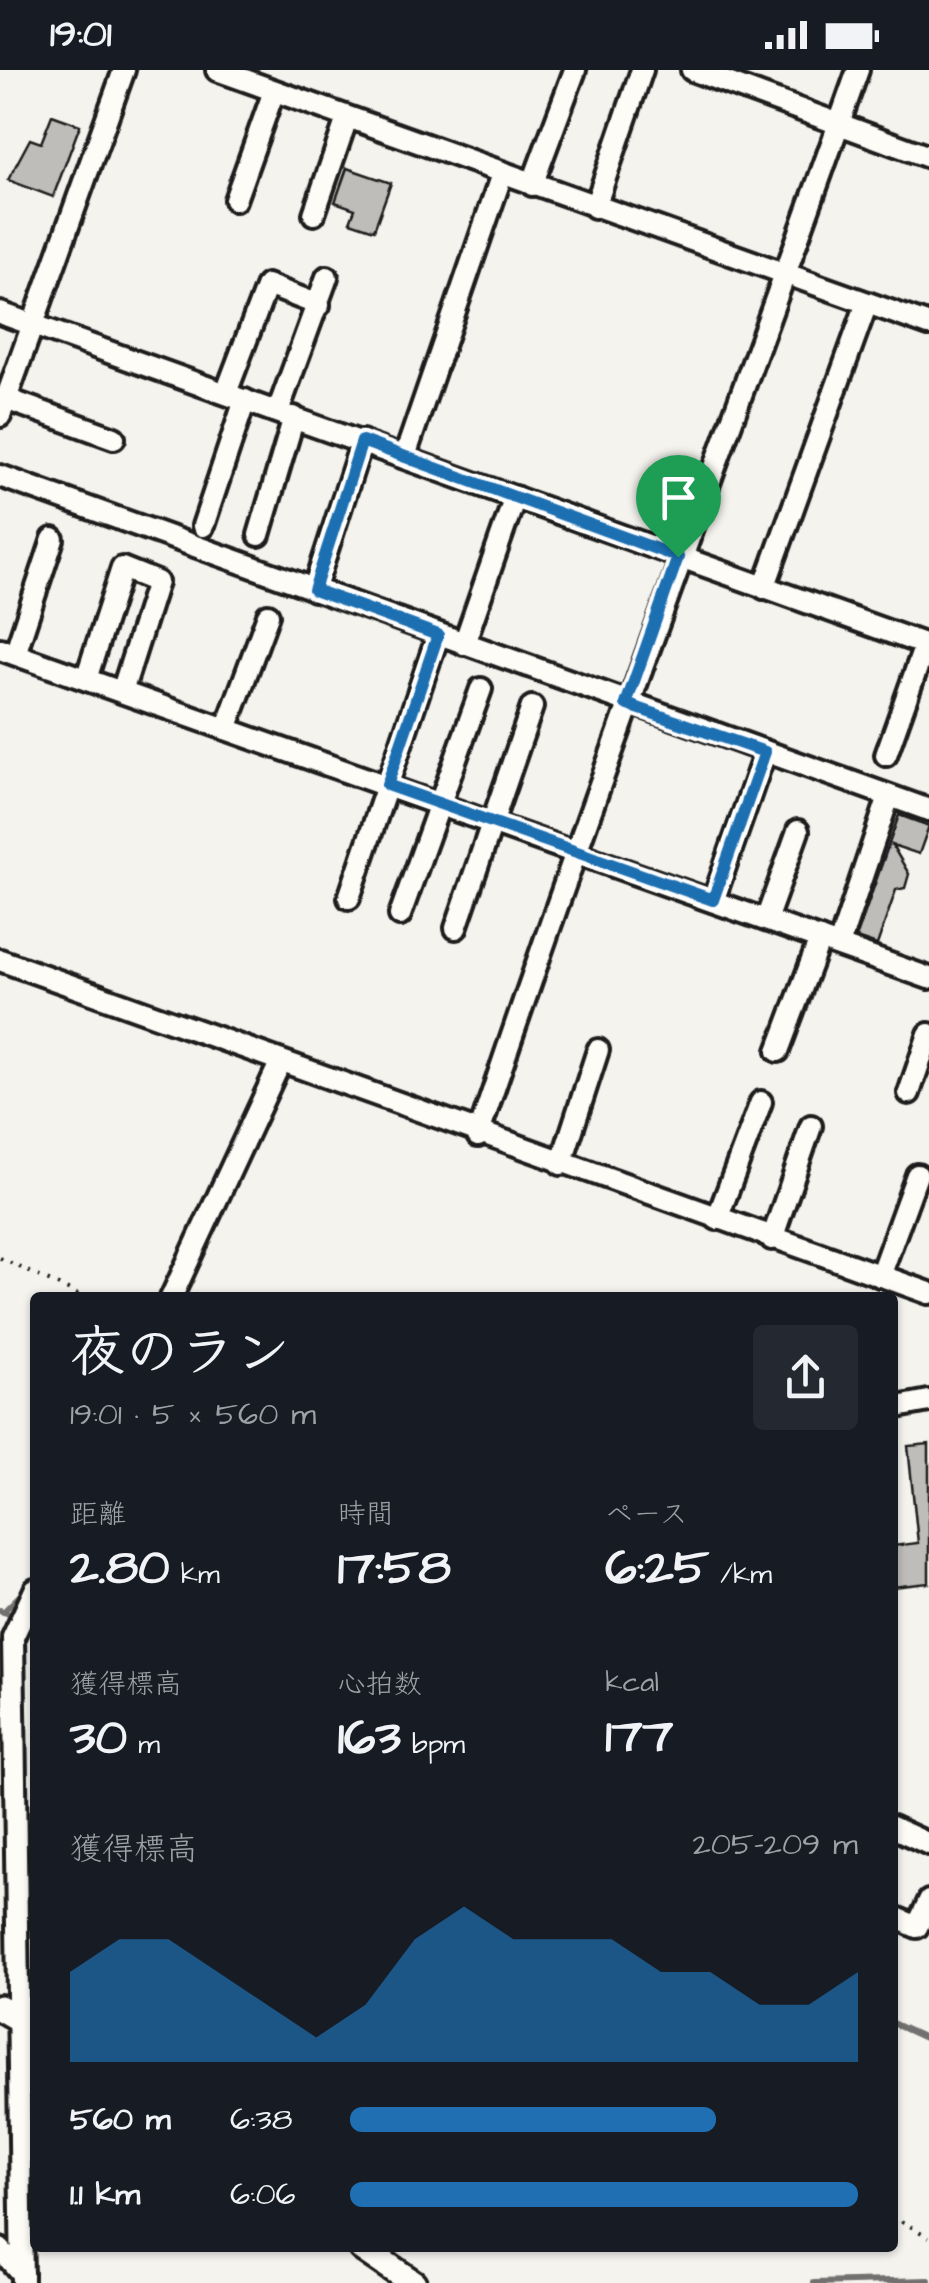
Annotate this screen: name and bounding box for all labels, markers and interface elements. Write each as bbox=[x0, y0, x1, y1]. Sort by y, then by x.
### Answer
text: 19:01 bbox=[50, 9, 112, 61]
pin bbox=[636, 455, 721, 558]
icon: arrive bbox=[651, 470, 706, 525]
text: 夜のラン bbox=[70, 1316, 290, 1392]
button: share bbox=[753, 1325, 858, 1430]
text: 19:01 · 5 × 560 m bbox=[70, 1392, 316, 1437]
text: 距離 bbox=[70, 1495, 126, 1534]
text: 時間 bbox=[338, 1495, 394, 1534]
text: ペース bbox=[605, 1495, 688, 1534]
text: 2.80 bbox=[70, 1534, 170, 1603]
text: 17:58 bbox=[338, 1534, 451, 1603]
text: 6:25 bbox=[605, 1534, 709, 1603]
text: km bbox=[170, 1555, 220, 1594]
text: /km bbox=[709, 1555, 772, 1594]
text: kcal bbox=[605, 1663, 659, 1702]
text: 獲得標高 bbox=[70, 1665, 182, 1704]
text: 心拍数 bbox=[338, 1665, 422, 1704]
text: 177 bbox=[605, 1702, 673, 1771]
text: 30 bbox=[70, 1704, 127, 1773]
text: 163 bbox=[338, 1704, 401, 1773]
text: m bbox=[127, 1725, 160, 1764]
text: bpm bbox=[401, 1725, 465, 1764]
text: 205–209 m bbox=[692, 1822, 858, 1867]
text: 獲得標高 bbox=[70, 1827, 198, 1872]
text: 560 m bbox=[70, 2097, 171, 2142]
text: 6:38 bbox=[230, 2097, 292, 2142]
text: 1.1 km bbox=[70, 2172, 140, 2217]
text: 6:06 bbox=[230, 2172, 296, 2217]

